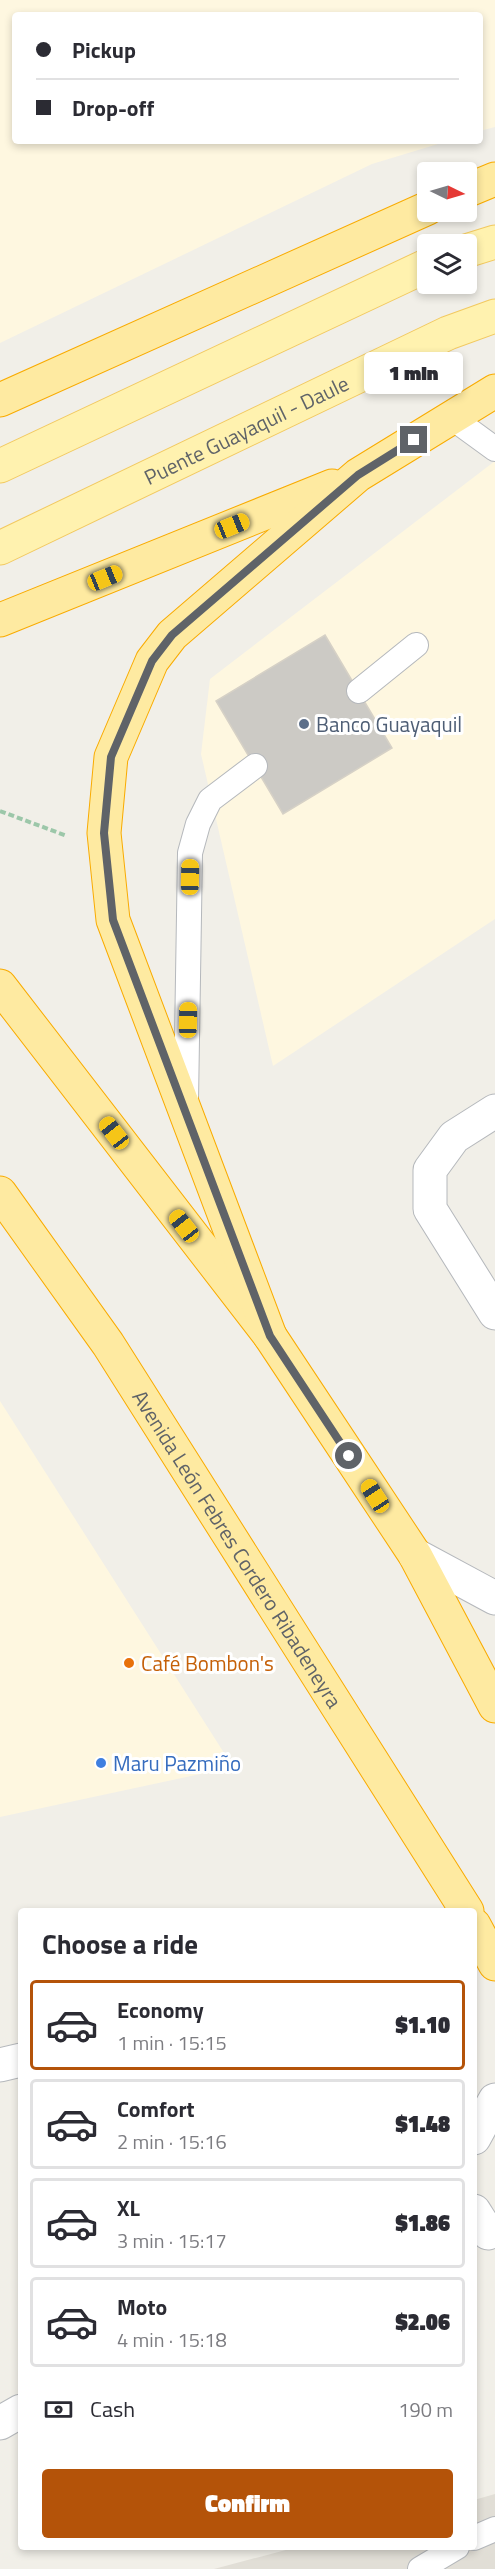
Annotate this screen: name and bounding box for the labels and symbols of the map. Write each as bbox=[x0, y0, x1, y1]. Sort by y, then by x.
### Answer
north arrow bbox=[417, 162, 477, 222]
callout: 1 min bbox=[364, 353, 464, 395]
street label: Puente Guayaquil - Daule bbox=[138, 367, 354, 493]
route end bbox=[400, 426, 427, 453]
car bbox=[212, 511, 252, 541]
car bbox=[85, 563, 125, 593]
place label: Banco Guayaquil bbox=[316, 708, 462, 740]
marker: Banco Guayaquil bbox=[297, 717, 311, 731]
car bbox=[181, 859, 199, 895]
car bbox=[179, 1002, 197, 1038]
car bbox=[96, 1113, 132, 1153]
car bbox=[166, 1206, 202, 1246]
street label: Avenida León Febres Cordero Ribadeneyra bbox=[125, 1383, 351, 1714]
route start bbox=[335, 1442, 362, 1469]
car bbox=[358, 1476, 392, 1516]
place label: Café Bombon's bbox=[141, 1647, 274, 1679]
marker: Café Bombon's bbox=[122, 1656, 136, 1670]
place label: Maru Pazmiño bbox=[113, 1747, 241, 1779]
marker: Maru Pazmiño bbox=[94, 1756, 108, 1770]

